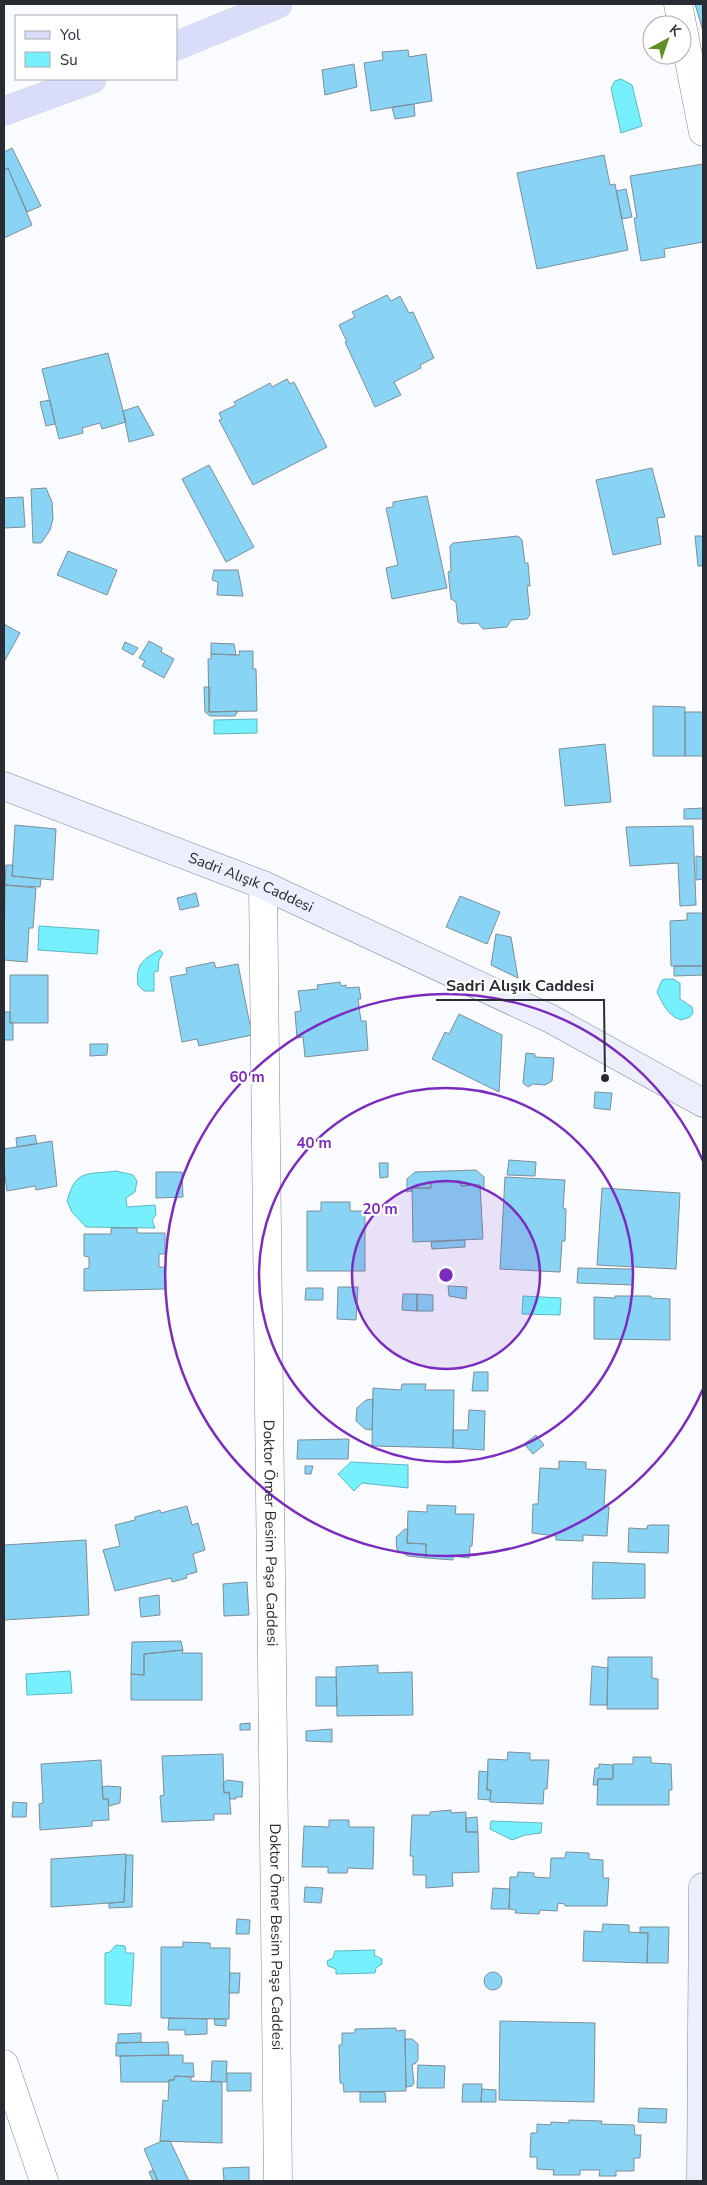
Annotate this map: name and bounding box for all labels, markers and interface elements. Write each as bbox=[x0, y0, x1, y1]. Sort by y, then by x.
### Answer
legend bbox=[15, 15, 178, 80]
north arrow bbox=[642, 15, 692, 65]
text: K bbox=[665, 20, 685, 41]
text: Yol bbox=[59, 25, 81, 45]
text: Su bbox=[60, 50, 78, 70]
street label: Sadri Alışık Caddesi bbox=[186, 847, 317, 917]
callout: Sadri Alışık Caddesi bbox=[436, 969, 604, 1000]
text: Sadri Alışık Caddesi bbox=[446, 975, 594, 997]
text: 60 m bbox=[229, 1067, 265, 1087]
text: 40 m bbox=[296, 1133, 332, 1153]
text: 20 m bbox=[362, 1199, 398, 1219]
centre of rings bbox=[437, 1266, 455, 1284]
street label: Doktor Ömer Besim Paşa Caddesi bbox=[259, 1419, 282, 1647]
street label: Doktor Ömer Besim Paşa Caddesi bbox=[265, 1823, 287, 2050]

